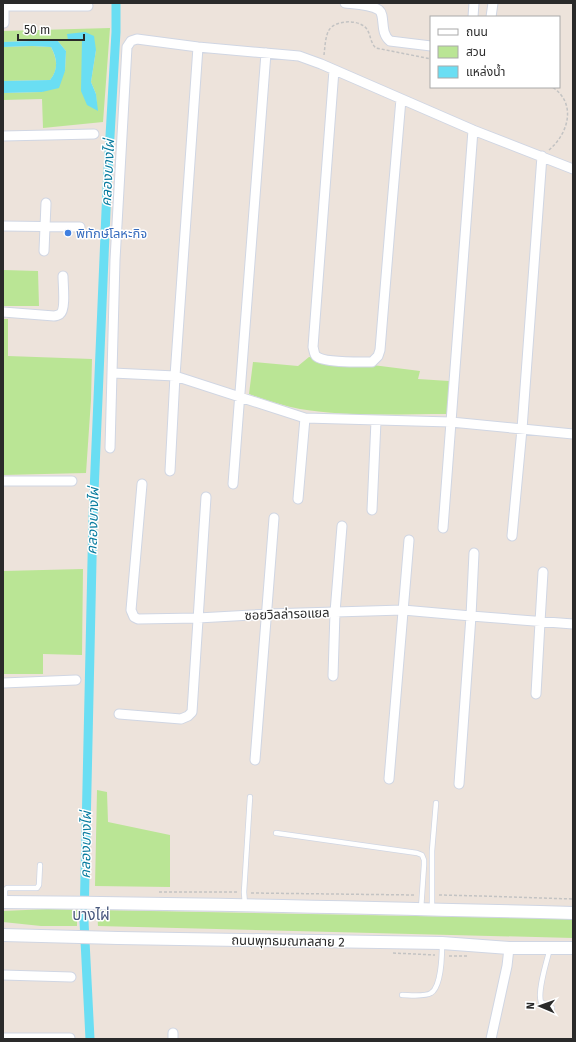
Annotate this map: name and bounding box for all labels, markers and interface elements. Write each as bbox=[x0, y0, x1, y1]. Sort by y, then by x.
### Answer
scale bar bbox=[18, 16, 84, 42]
legend bbox=[430, 16, 560, 88]
text: 50 m bbox=[24, 23, 50, 37]
text: ถนน bbox=[466, 25, 488, 39]
text: สวน bbox=[466, 45, 486, 59]
text: แหล่งน้ำ bbox=[466, 63, 505, 79]
water label: คลองบางไผ่ bbox=[98, 137, 118, 207]
place label: พิทักษ์โลหะกิจ bbox=[76, 226, 147, 241]
marker: พิทักษ์โลหะกิจ bbox=[63, 228, 73, 238]
water label: คลองบางไผ่ bbox=[83, 485, 103, 555]
street label: ซอยวิลล่ารอแยล bbox=[244, 605, 330, 623]
water label: คลองบางไผ่ bbox=[77, 809, 95, 879]
district label: บางไผ่ bbox=[72, 906, 110, 924]
street label: ถนนพุทธมณฑลสาย 2 bbox=[231, 933, 345, 949]
north arrow bbox=[520, 986, 560, 1026]
text: N bbox=[524, 1002, 537, 1010]

